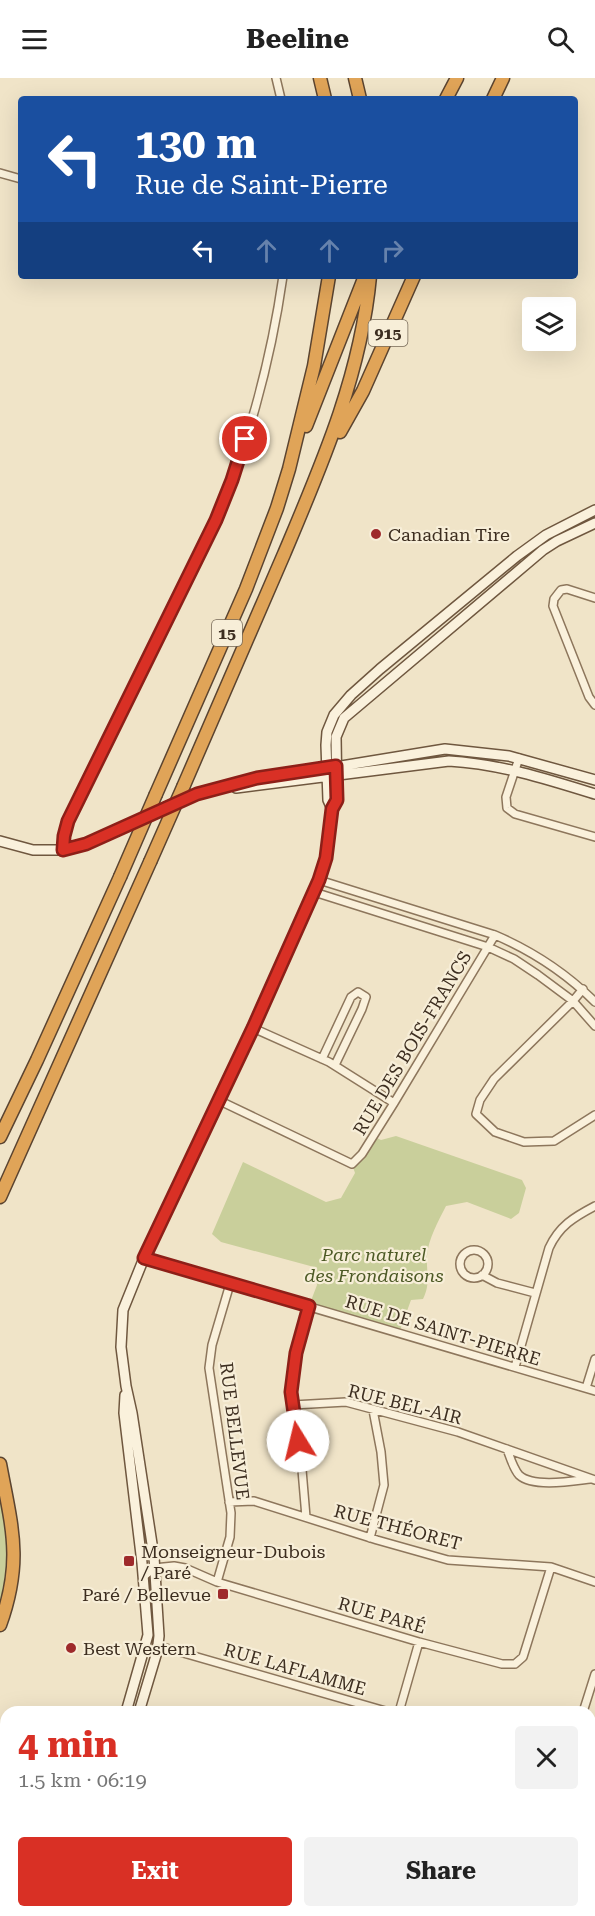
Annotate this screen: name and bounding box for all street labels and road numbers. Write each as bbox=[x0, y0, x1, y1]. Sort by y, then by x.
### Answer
road number: 915 bbox=[368, 320, 408, 346]
road number: 15 bbox=[212, 620, 242, 646]
street label: RUE DES BOIS-FRANCS bbox=[349, 947, 475, 1139]
street label: RUE DE SAINT-PIERRE bbox=[343, 1290, 543, 1370]
street label: RUE BELLEVUE bbox=[216, 1361, 254, 1501]
street label: RUE BEL-AIR bbox=[346, 1380, 465, 1428]
street label: RUE THÉORET bbox=[332, 1500, 464, 1554]
street label: RUE PARÉ bbox=[336, 1592, 428, 1638]
street label: RUE LAFLAMME bbox=[221, 1639, 369, 1699]

